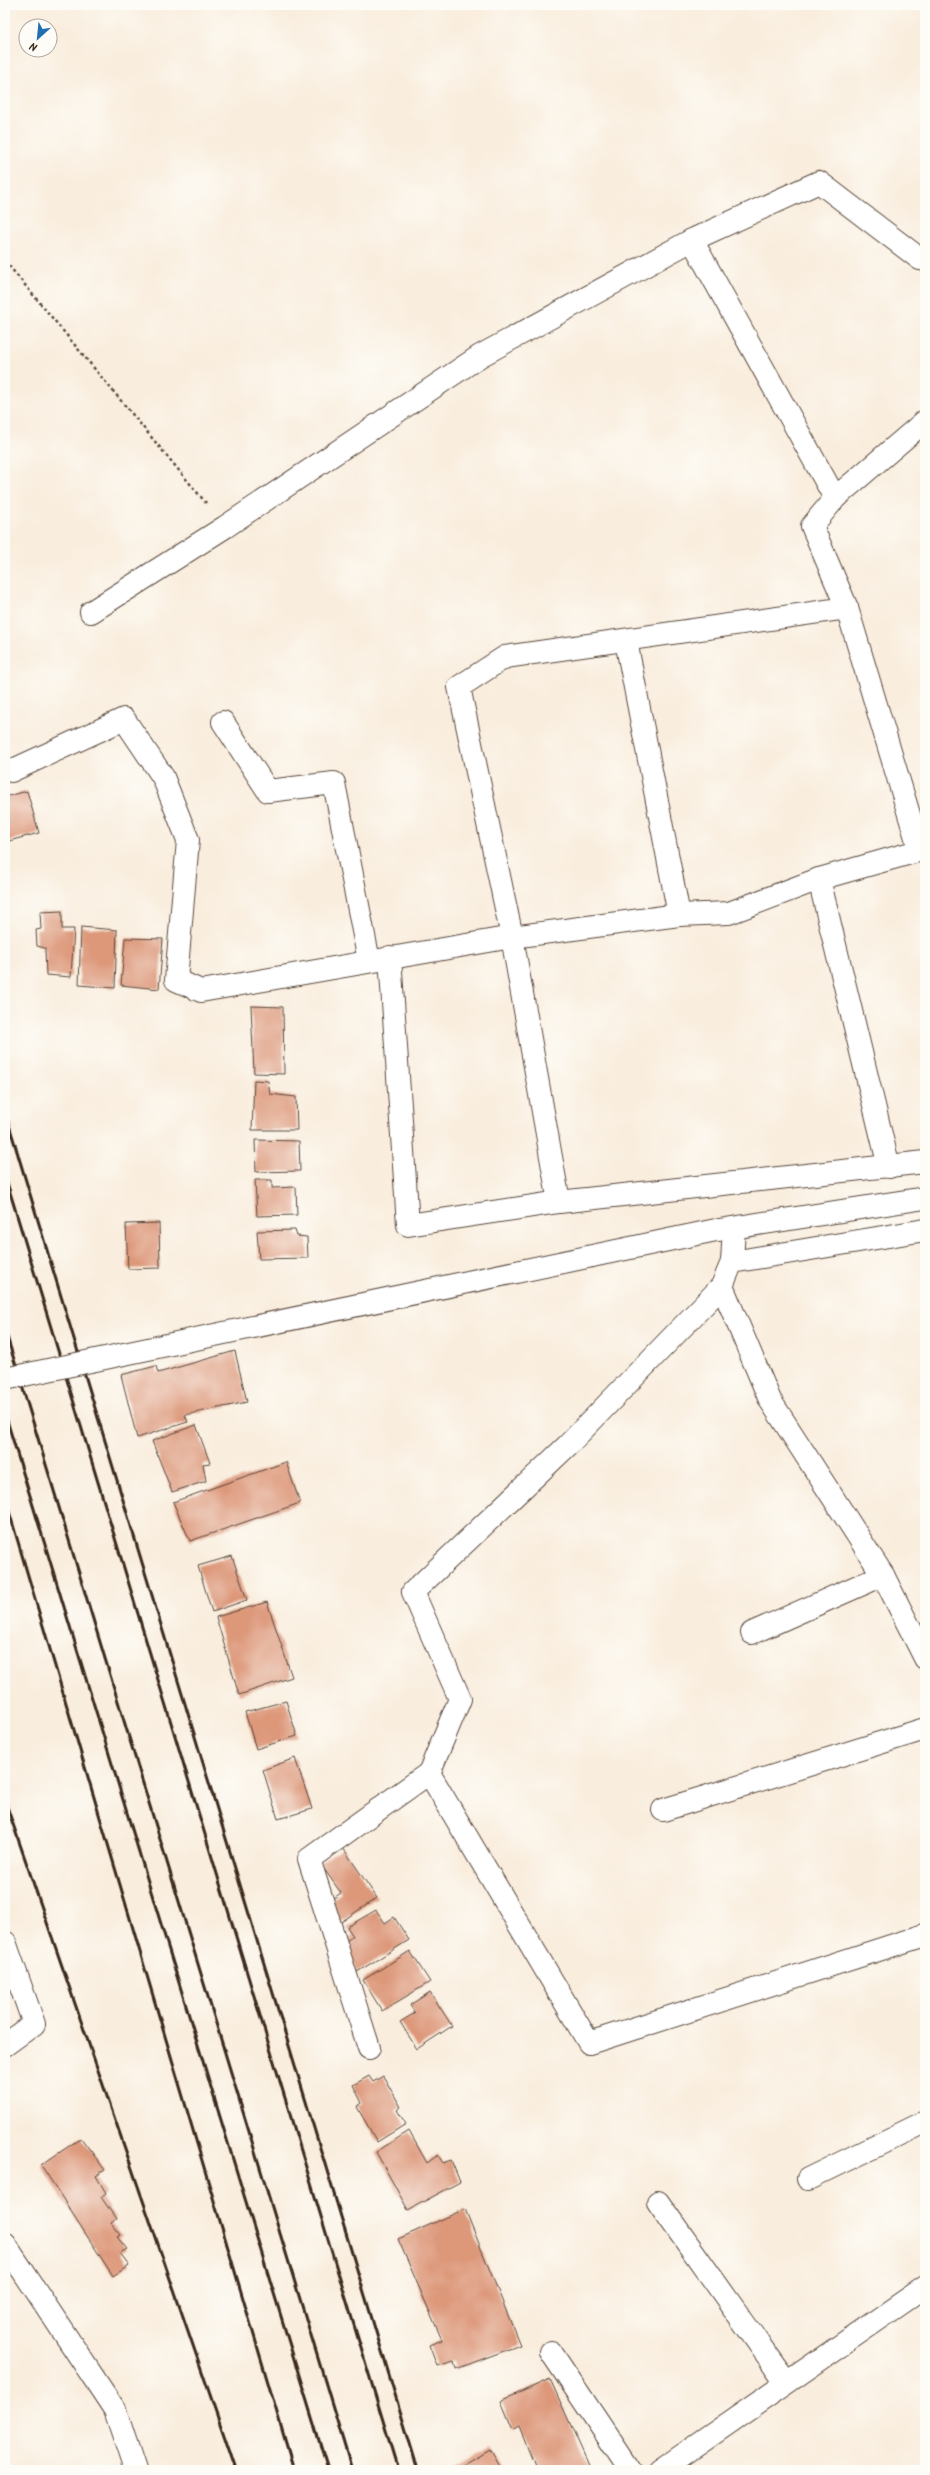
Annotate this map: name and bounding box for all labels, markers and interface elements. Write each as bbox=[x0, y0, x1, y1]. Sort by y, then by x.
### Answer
north arrow bbox=[18, 18, 58, 58]
text: N bbox=[27, 36, 41, 56]

